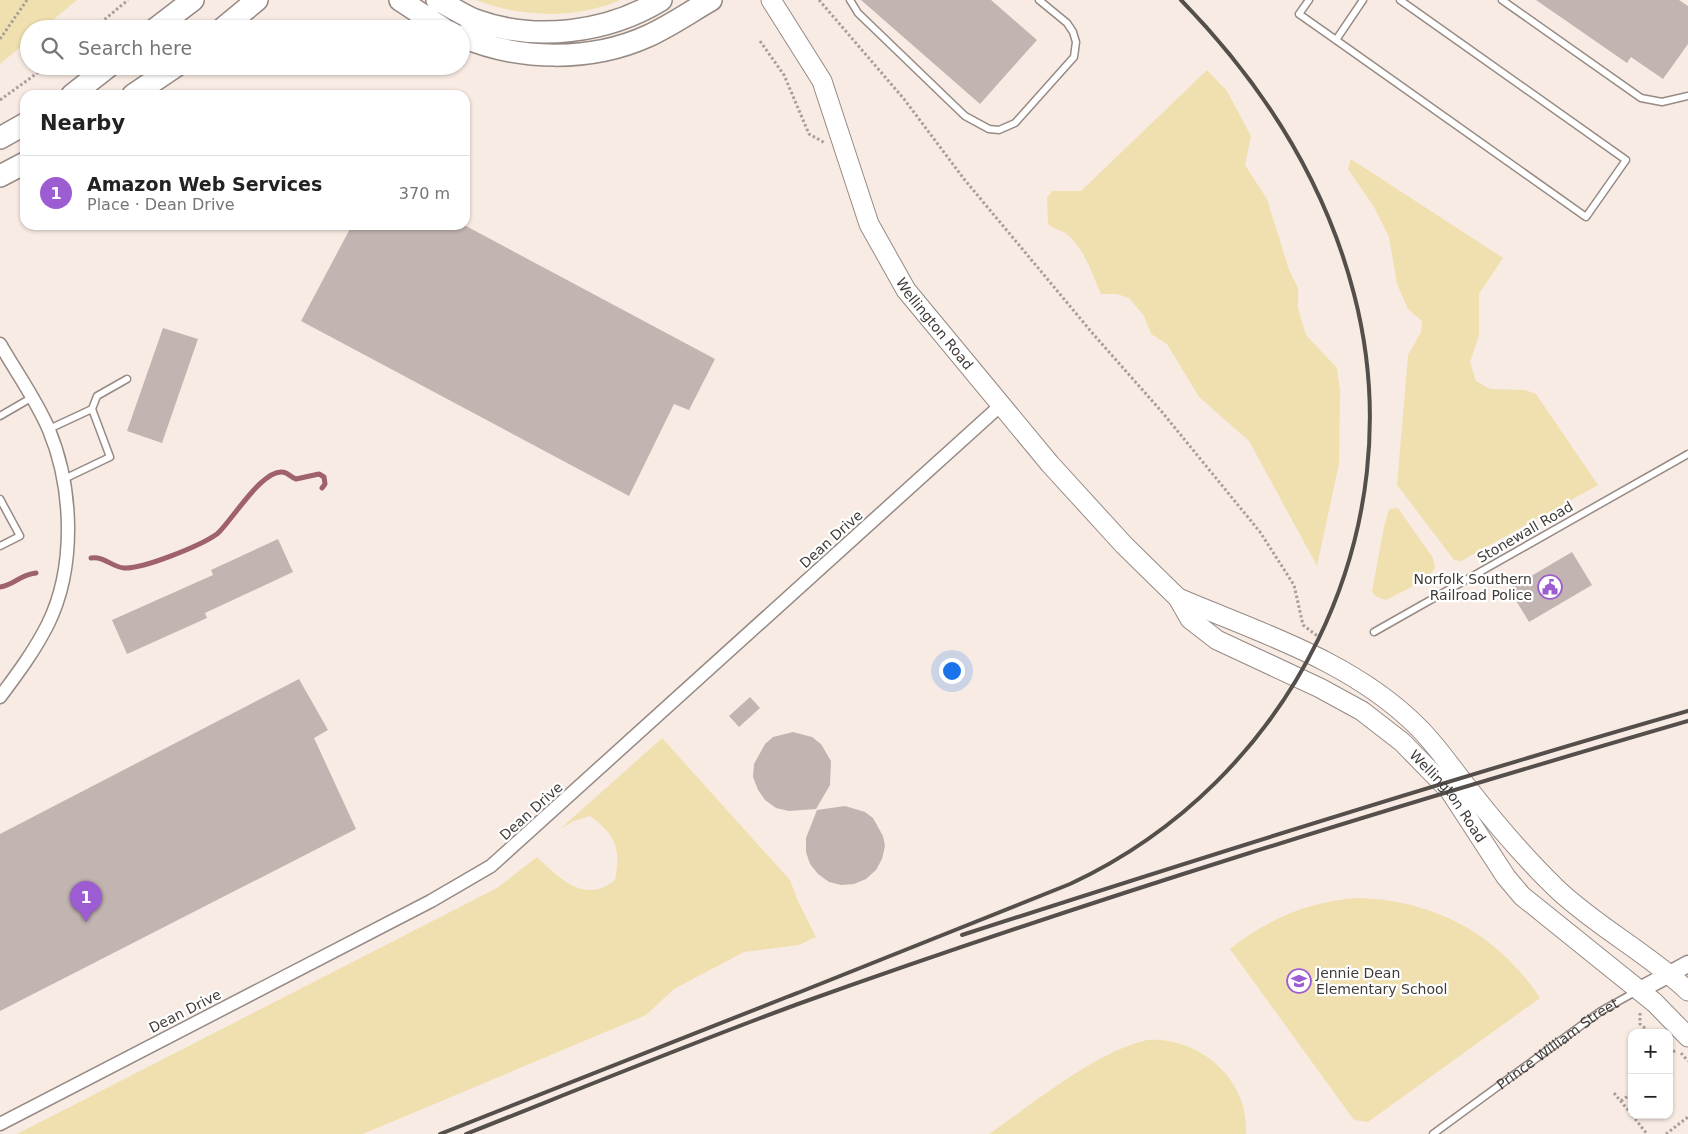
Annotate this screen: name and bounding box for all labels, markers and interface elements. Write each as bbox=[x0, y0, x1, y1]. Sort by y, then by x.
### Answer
search box bbox=[20, 20, 470, 75]
icon: search bbox=[38, 34, 66, 62]
text: Search here bbox=[78, 37, 192, 59]
text: Nearby bbox=[40, 111, 125, 135]
text: Amazon Web Services bbox=[87, 173, 322, 195]
text: 1 bbox=[50, 184, 62, 203]
text: 370 m bbox=[399, 184, 450, 203]
text: Place · Dean Drive bbox=[87, 195, 235, 214]
street label: Wellington Road bbox=[893, 275, 977, 373]
street label: Stonewall Road bbox=[1474, 498, 1576, 566]
street label: Dean Drive bbox=[796, 507, 866, 571]
place label: Norfolk Southern Railroad Police bbox=[1414, 571, 1532, 603]
public building icon: Norfolk Southern Railroad Police bbox=[1537, 574, 1563, 600]
your location bbox=[939, 658, 965, 684]
street label: Wellington Road bbox=[1406, 747, 1489, 845]
street label: Dean Drive bbox=[496, 779, 566, 843]
pin: 1 bbox=[70, 881, 102, 922]
place label: Jennie Dean Elementary School bbox=[1315, 965, 1448, 997]
school or university icon: Jennie Dean Elementary School bbox=[1286, 968, 1312, 994]
street label: Dean Drive bbox=[146, 986, 224, 1036]
street label: Prince William Street bbox=[1494, 995, 1622, 1093]
map controls bbox=[1628, 1029, 1673, 1119]
button: + bbox=[1628, 1029, 1673, 1074]
button: − bbox=[1628, 1074, 1673, 1119]

